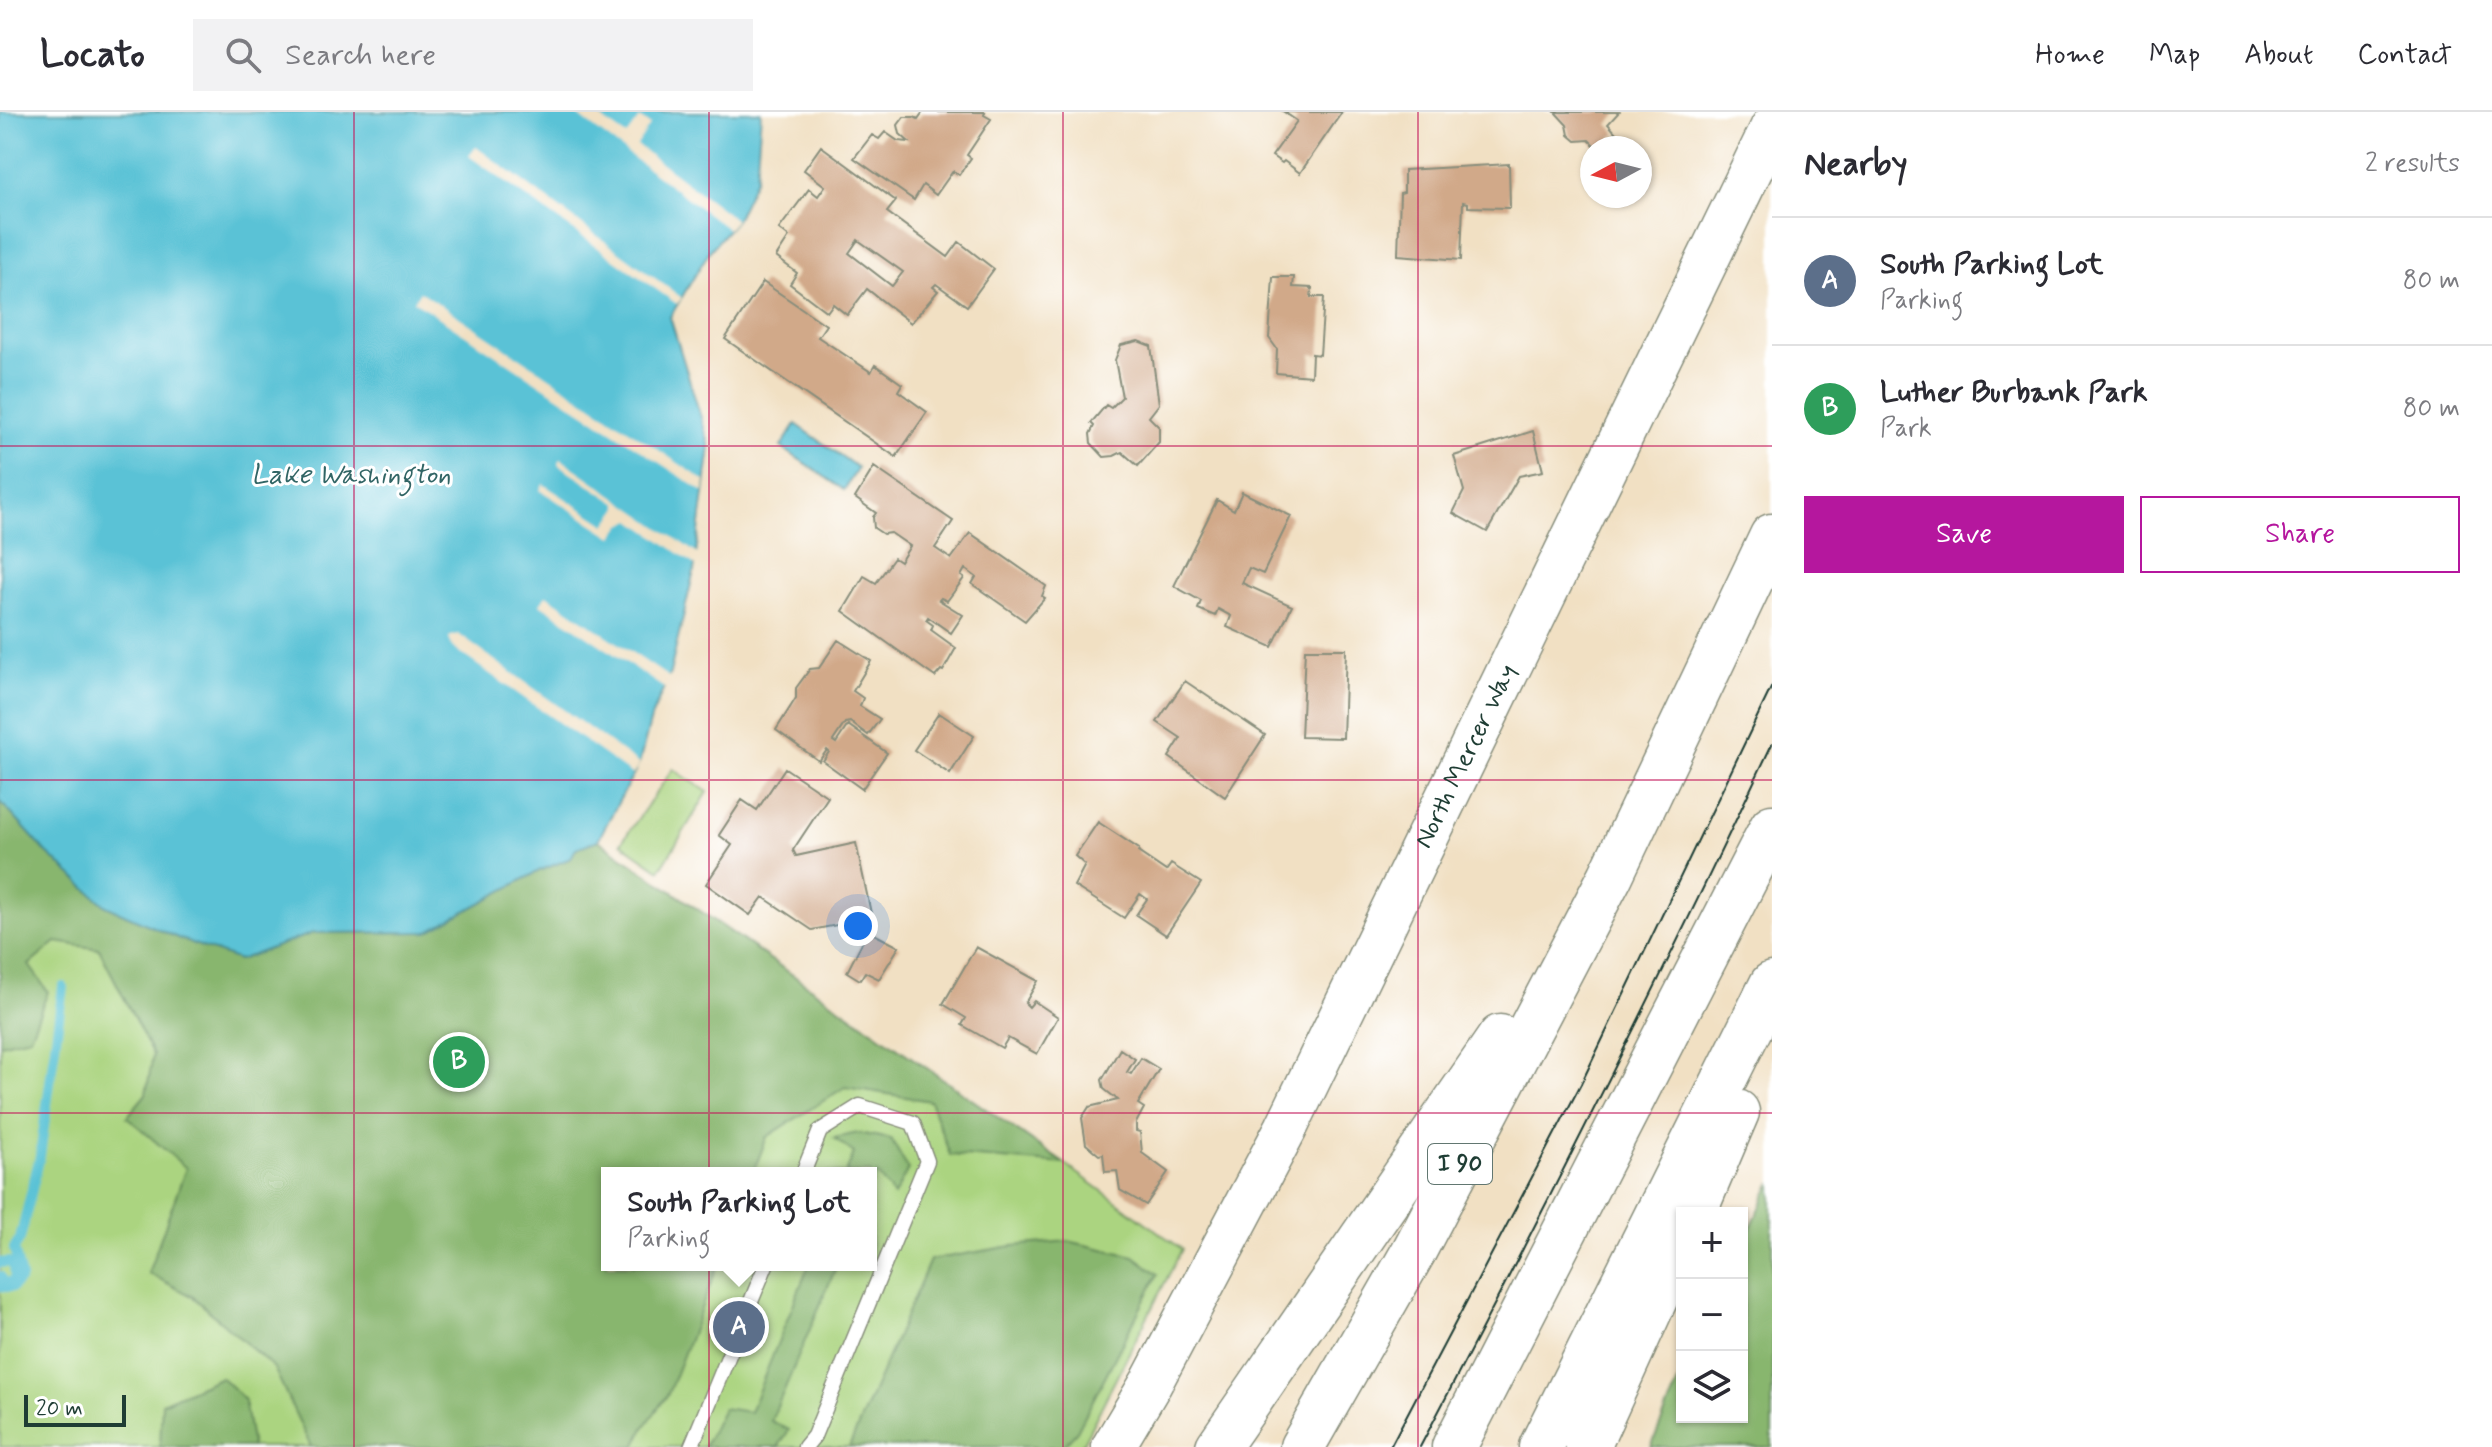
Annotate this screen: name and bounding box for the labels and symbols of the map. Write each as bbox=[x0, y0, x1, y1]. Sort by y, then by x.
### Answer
north arrow bbox=[1580, 136, 1652, 208]
water label: Lake Washington bbox=[251, 457, 451, 497]
street label: North Mercer Way bbox=[1407, 659, 1526, 854]
your location bbox=[838, 906, 878, 946]
pin: B bbox=[433, 1032, 485, 1092]
road number: I 90 bbox=[1428, 1144, 1492, 1184]
pin: A bbox=[713, 1297, 765, 1357]
scale bar bbox=[24, 1391, 126, 1427]

